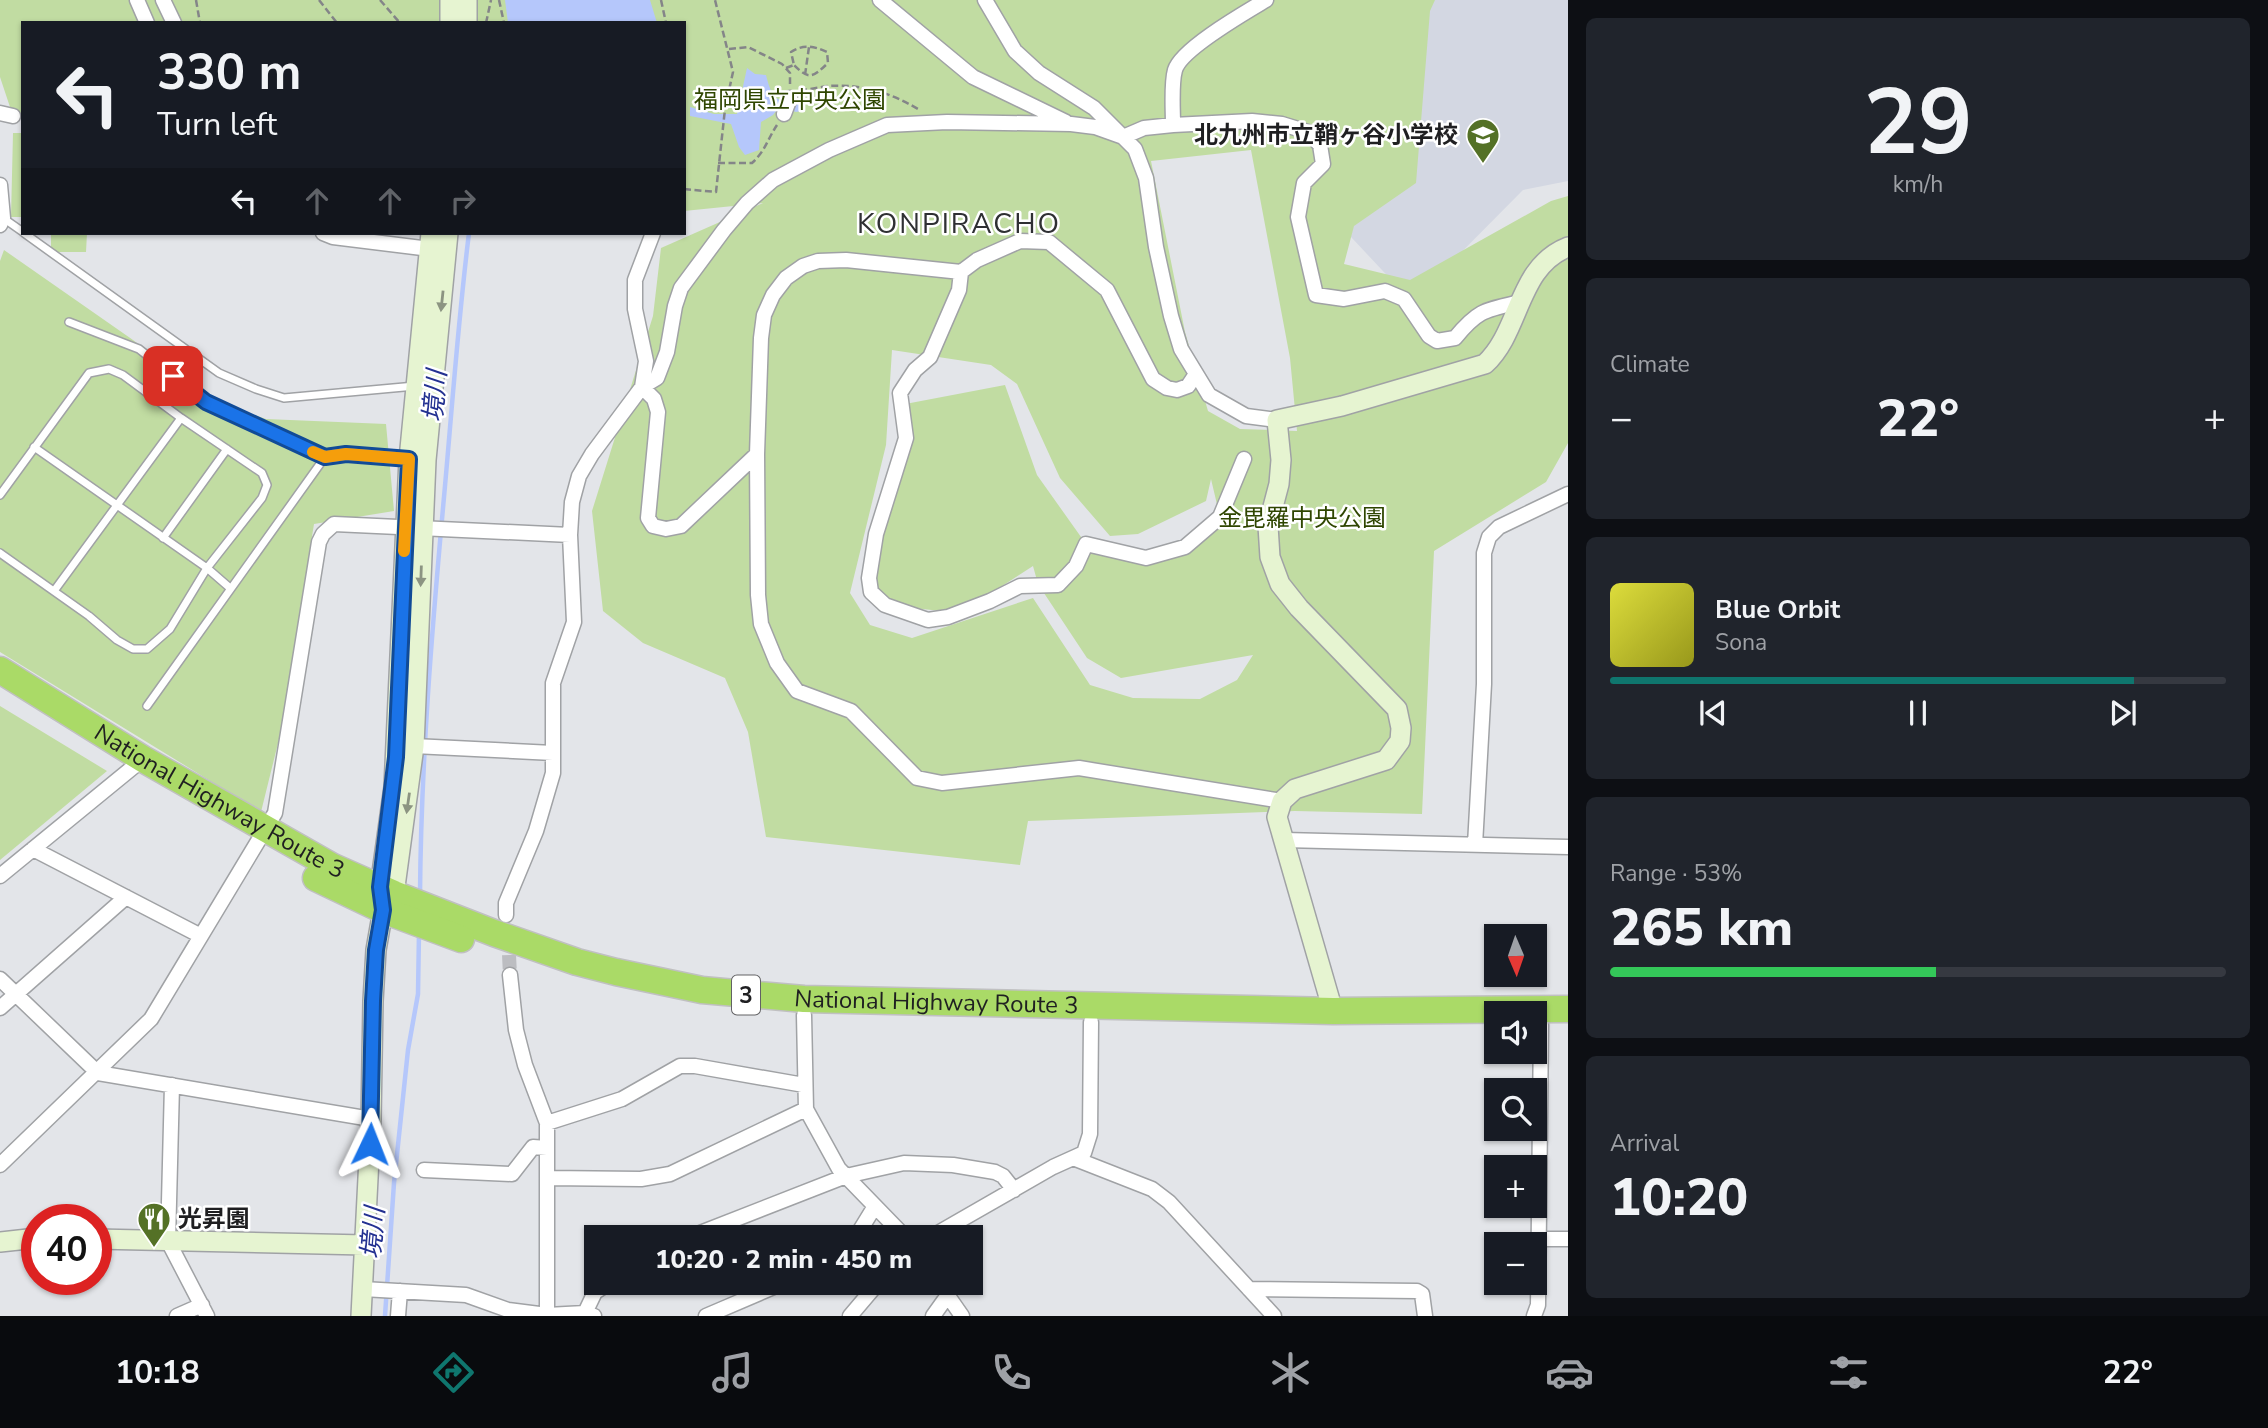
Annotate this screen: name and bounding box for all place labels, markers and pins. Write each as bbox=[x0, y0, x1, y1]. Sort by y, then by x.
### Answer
school or university icon: 北九州市立鞘ヶ谷小学校 bbox=[1464, 116, 1502, 165]
place label: 北九州市立鞘ヶ谷小学校 bbox=[1194, 119, 1458, 151]
pin bbox=[143, 346, 203, 406]
restaurant icon: 光昇園 bbox=[135, 1200, 173, 1249]
place label: 光昇園 bbox=[178, 1203, 250, 1235]

